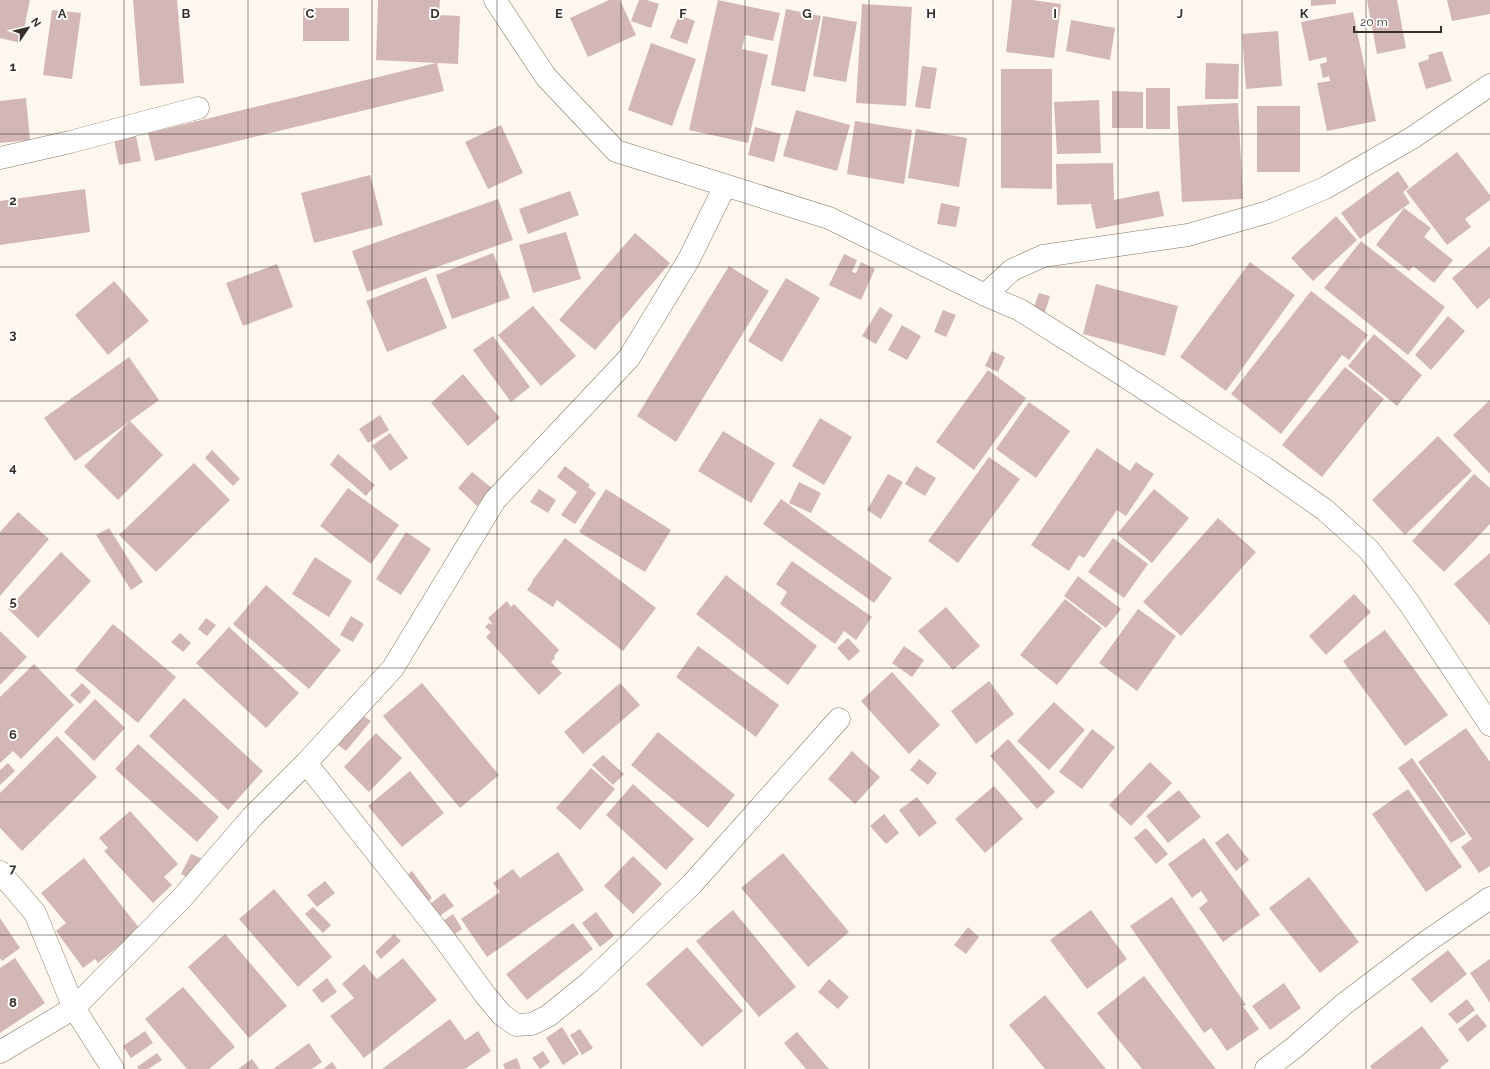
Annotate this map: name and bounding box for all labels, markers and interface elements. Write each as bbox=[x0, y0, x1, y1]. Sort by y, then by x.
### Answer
text: A bbox=[58, 6, 67, 21]
text: B bbox=[182, 6, 191, 21]
text: C bbox=[306, 6, 315, 21]
text: D bbox=[430, 6, 440, 21]
text: E bbox=[555, 6, 563, 21]
text: F bbox=[679, 6, 687, 21]
text: G bbox=[802, 6, 812, 21]
text: H bbox=[926, 6, 936, 21]
text: I bbox=[1053, 6, 1057, 21]
text: J bbox=[1177, 6, 1183, 21]
text: K bbox=[1300, 6, 1309, 21]
north arrow bbox=[8, 8, 48, 48]
scale bar bbox=[1354, 8, 1441, 34]
text: N bbox=[28, 15, 44, 30]
text: 20 m bbox=[1360, 15, 1388, 29]
text: 1 bbox=[10, 59, 17, 74]
text: 2 bbox=[9, 193, 17, 208]
text: 3 bbox=[9, 327, 17, 342]
text: 4 bbox=[9, 460, 17, 475]
text: 5 bbox=[9, 594, 17, 609]
text: 6 bbox=[9, 727, 17, 742]
text: 7 bbox=[9, 861, 17, 876]
text: 8 bbox=[9, 995, 17, 1010]

